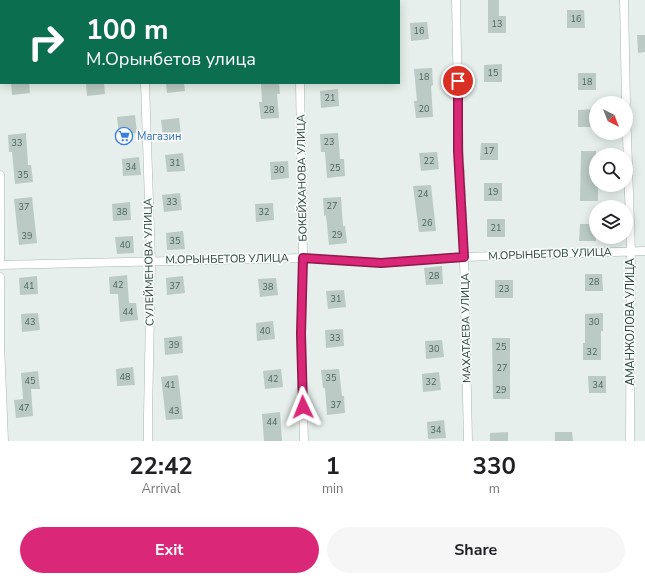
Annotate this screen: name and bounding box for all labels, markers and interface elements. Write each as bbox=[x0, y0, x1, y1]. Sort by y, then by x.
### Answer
text: 100 m bbox=[86, 11, 169, 49]
house number: 16 bbox=[571, 13, 581, 25]
icon: right bbox=[20, 16, 72, 68]
house number: 13 bbox=[492, 18, 502, 30]
house number: 16 bbox=[414, 25, 424, 37]
text: М.Орынбетов улица bbox=[86, 47, 256, 71]
pin bbox=[441, 64, 475, 98]
house number: 15 bbox=[488, 67, 498, 79]
icon: arrive bbox=[447, 70, 469, 92]
house number: 18 bbox=[419, 71, 429, 83]
house number: 18 bbox=[582, 76, 592, 88]
house number: 21 bbox=[325, 92, 335, 104]
north arrow bbox=[589, 96, 633, 140]
map controls bbox=[589, 96, 633, 244]
house number: 20 bbox=[419, 103, 429, 115]
house number: 28 bbox=[264, 104, 274, 116]
street label: БОКЕЙХАНОВА УЛИЦА bbox=[293, 114, 311, 242]
supermarket icon: Магазин bbox=[114, 126, 134, 146]
place label: Магазин bbox=[137, 129, 181, 144]
house number: 23 bbox=[324, 136, 334, 148]
house number: 33 bbox=[12, 137, 22, 149]
house number: 17 bbox=[484, 145, 494, 157]
button: search bbox=[589, 148, 633, 192]
house number: 22 bbox=[424, 155, 434, 167]
house number: 31 bbox=[170, 157, 180, 169]
house number: 34 bbox=[126, 161, 137, 173]
house number: 25 bbox=[330, 162, 340, 174]
house number: 30 bbox=[274, 164, 284, 176]
house number: 35 bbox=[18, 169, 28, 181]
house number: 19 bbox=[488, 186, 498, 198]
house number: 24 bbox=[418, 188, 429, 200]
house number: 33 bbox=[167, 196, 177, 208]
street label: СУЛЕЙМЕНОВА УЛИЦА bbox=[140, 198, 158, 326]
house number: 27 bbox=[327, 200, 337, 212]
button: layers bbox=[589, 200, 633, 244]
house number: 37 bbox=[19, 201, 29, 213]
house number: 38 bbox=[117, 206, 127, 218]
house number: 32 bbox=[259, 206, 269, 218]
house number: 26 bbox=[422, 217, 432, 229]
house number: 21 bbox=[491, 222, 501, 234]
house number: 29 bbox=[332, 229, 342, 241]
house number: 39 bbox=[22, 230, 32, 242]
house number: 35 bbox=[170, 235, 180, 247]
house number: 40 bbox=[120, 239, 130, 251]
street label: М.ОРЫНБЕТОВ УЛИЦА bbox=[488, 244, 612, 264]
street label: М.ОРЫНБЕТОВ УЛИЦА bbox=[165, 250, 289, 268]
street label: АМАНЖОЛОВА УЛИЦА bbox=[623, 258, 638, 386]
house number: 28 bbox=[429, 270, 439, 282]
street label: МАХАТАЕВА УЛИЦА bbox=[458, 273, 474, 383]
house number: 28 bbox=[589, 276, 599, 288]
house number: 42 bbox=[113, 279, 123, 291]
house number: 41 bbox=[24, 280, 34, 292]
house number: 37 bbox=[170, 280, 180, 292]
house number: 38 bbox=[263, 281, 273, 293]
house number: 23 bbox=[499, 283, 509, 295]
house number: 31 bbox=[331, 293, 341, 305]
house number: 44 bbox=[123, 306, 134, 318]
house number: 43 bbox=[25, 316, 35, 328]
house number: 30 bbox=[589, 316, 599, 328]
house number: 40 bbox=[260, 325, 270, 337]
house number: 33 bbox=[330, 332, 340, 344]
house number: 39 bbox=[169, 339, 179, 351]
house number: 25 bbox=[496, 341, 506, 353]
house number: 30 bbox=[429, 343, 439, 355]
house number: 32 bbox=[587, 346, 597, 358]
house number: 27 bbox=[497, 362, 507, 374]
house number: 48 bbox=[120, 371, 130, 383]
house number: 35 bbox=[326, 372, 336, 384]
house number: 42 bbox=[268, 373, 278, 385]
house number: 45 bbox=[25, 375, 35, 387]
house number: 32 bbox=[426, 376, 436, 388]
house number: 41 bbox=[165, 379, 175, 391]
house number: 34 bbox=[593, 379, 604, 391]
house number: 29 bbox=[496, 384, 506, 396]
position arrow bbox=[282, 386, 324, 428]
house number: 37 bbox=[331, 399, 341, 411]
house number: 47 bbox=[19, 402, 29, 414]
house number: 43 bbox=[169, 405, 179, 417]
house number: 44 bbox=[267, 416, 278, 428]
house number: 34 bbox=[431, 424, 442, 436]
text: 22:42 bbox=[129, 450, 193, 482]
text: 1 bbox=[325, 450, 340, 482]
text: 330 bbox=[473, 450, 516, 482]
text: Arrival bbox=[141, 480, 181, 498]
text: min bbox=[322, 480, 343, 498]
text: m bbox=[489, 480, 500, 498]
button: Exit bbox=[20, 527, 319, 573]
button: Share bbox=[327, 527, 625, 573]

